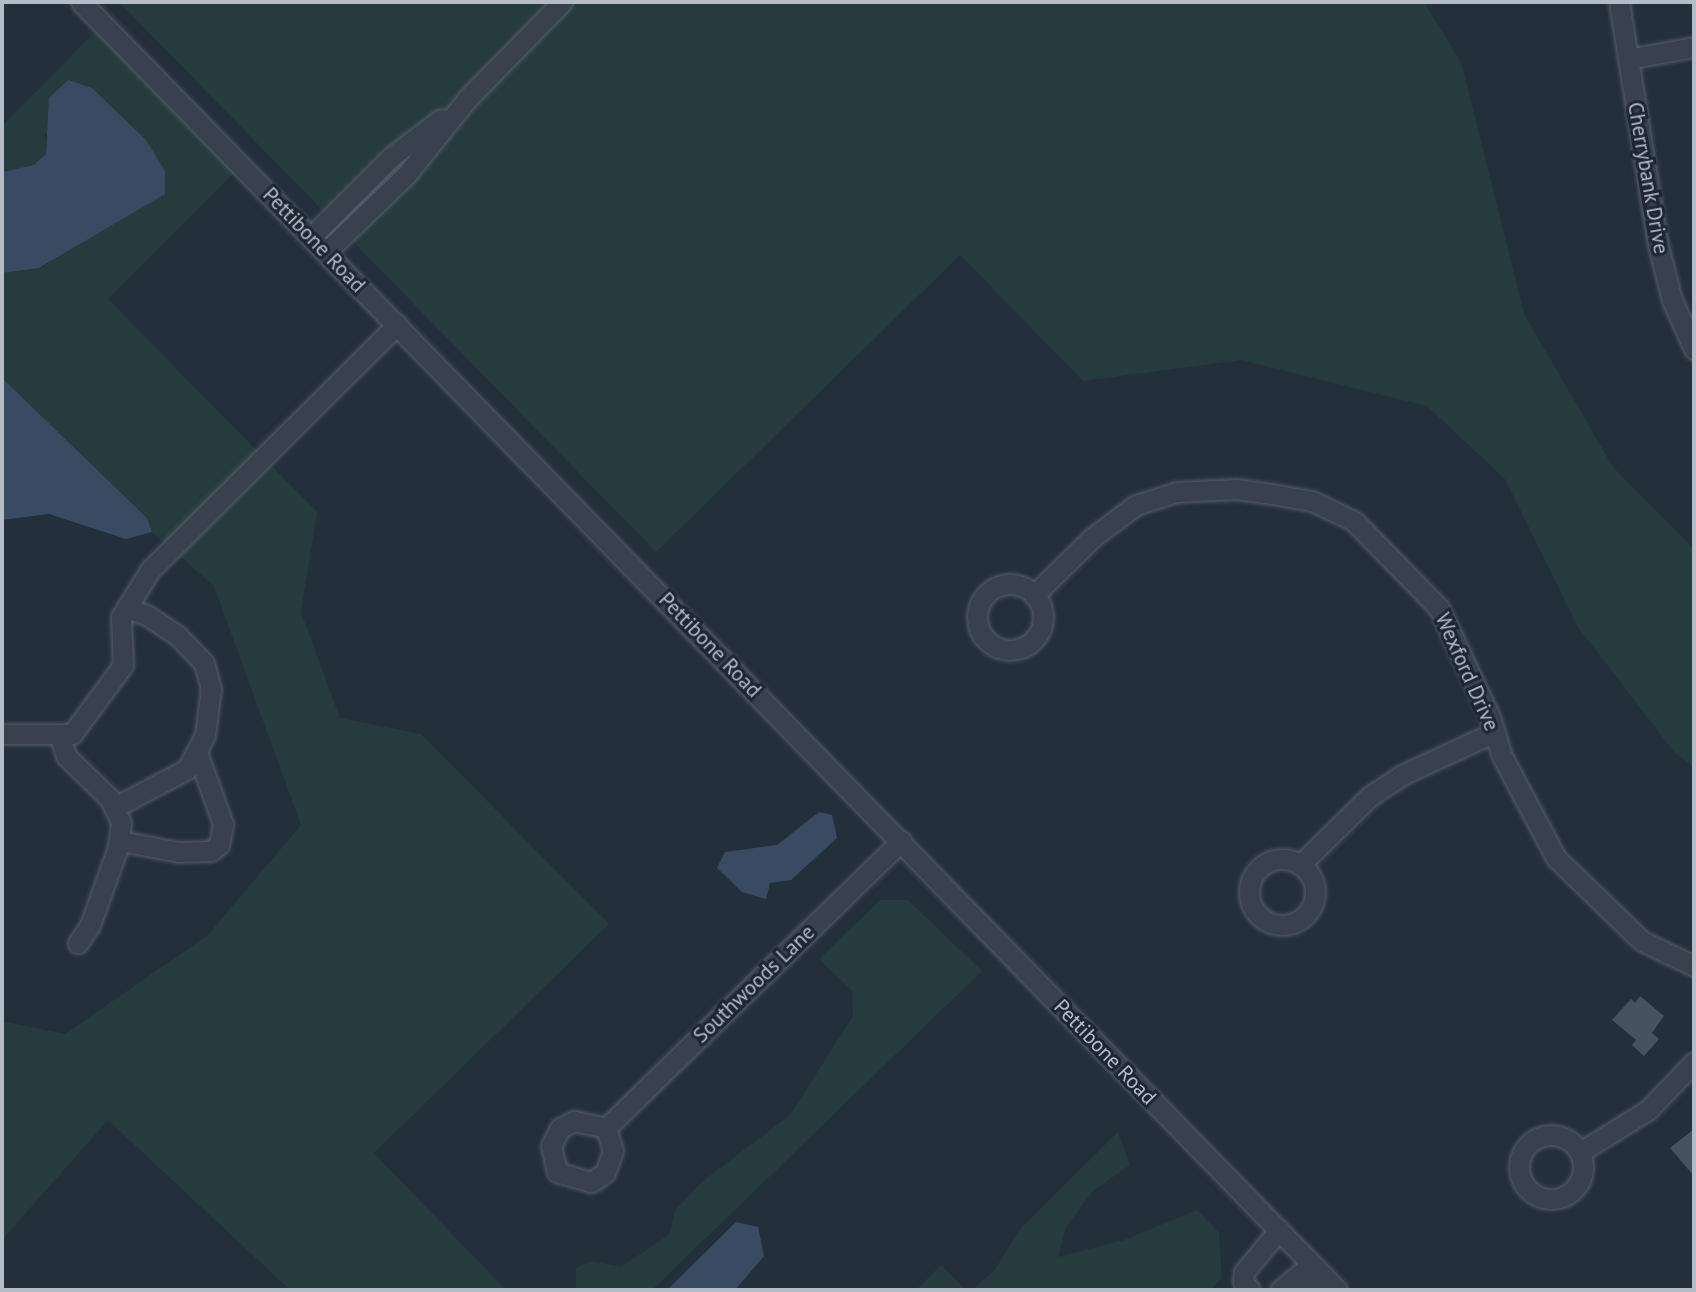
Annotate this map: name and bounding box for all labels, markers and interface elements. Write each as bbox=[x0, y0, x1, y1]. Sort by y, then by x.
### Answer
street label: Cherrybank Drive bbox=[1622, 100, 1674, 256]
street label: Pettibone Road bbox=[258, 182, 370, 298]
street label: Pettibone Road bbox=[654, 587, 766, 703]
street label: Wexford Drive bbox=[1430, 609, 1504, 735]
street label: Southwoods Lane bbox=[688, 920, 820, 1048]
street label: Pettibone Road bbox=[1049, 994, 1161, 1110]

